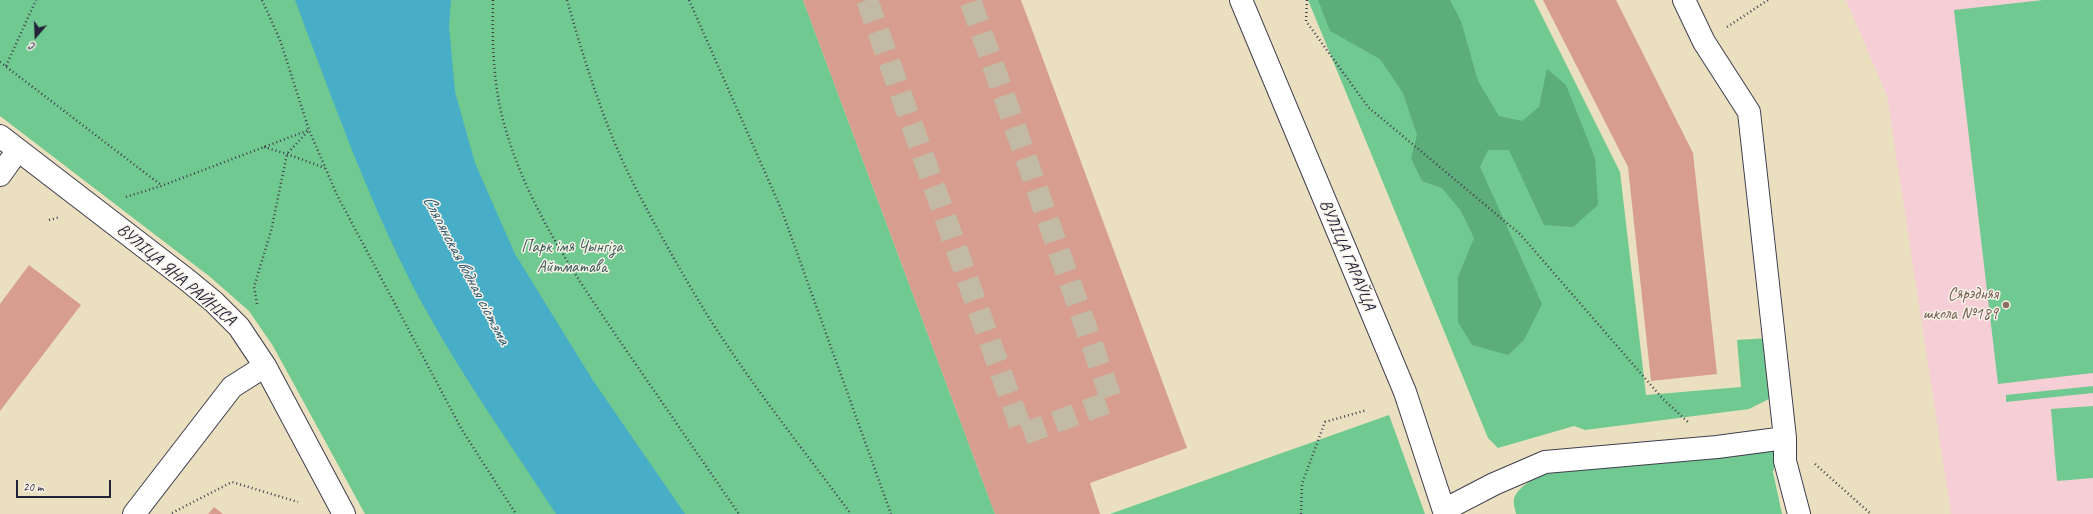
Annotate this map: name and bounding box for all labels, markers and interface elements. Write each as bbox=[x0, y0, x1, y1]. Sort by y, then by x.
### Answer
north arrow bbox=[16, 16, 56, 56]
text: С bbox=[27, 40, 37, 55]
water label: Сляпянская водная сістэма bbox=[418, 192, 514, 348]
street label: ВУЛІЦА ГАРАЎЦА bbox=[1315, 197, 1379, 313]
street label: ВУЛІЦА ЯНА РАЙНІСА bbox=[113, 219, 239, 331]
park label: Парк імя Чынгіза Айтматава bbox=[521, 238, 623, 278]
place label: Сярэдняя школа №189 bbox=[1923, 285, 1998, 325]
marker: Сярэдняя школа №189 bbox=[2001, 300, 2011, 310]
scale bar bbox=[18, 472, 113, 498]
text: 20 m bbox=[23, 479, 43, 495]

